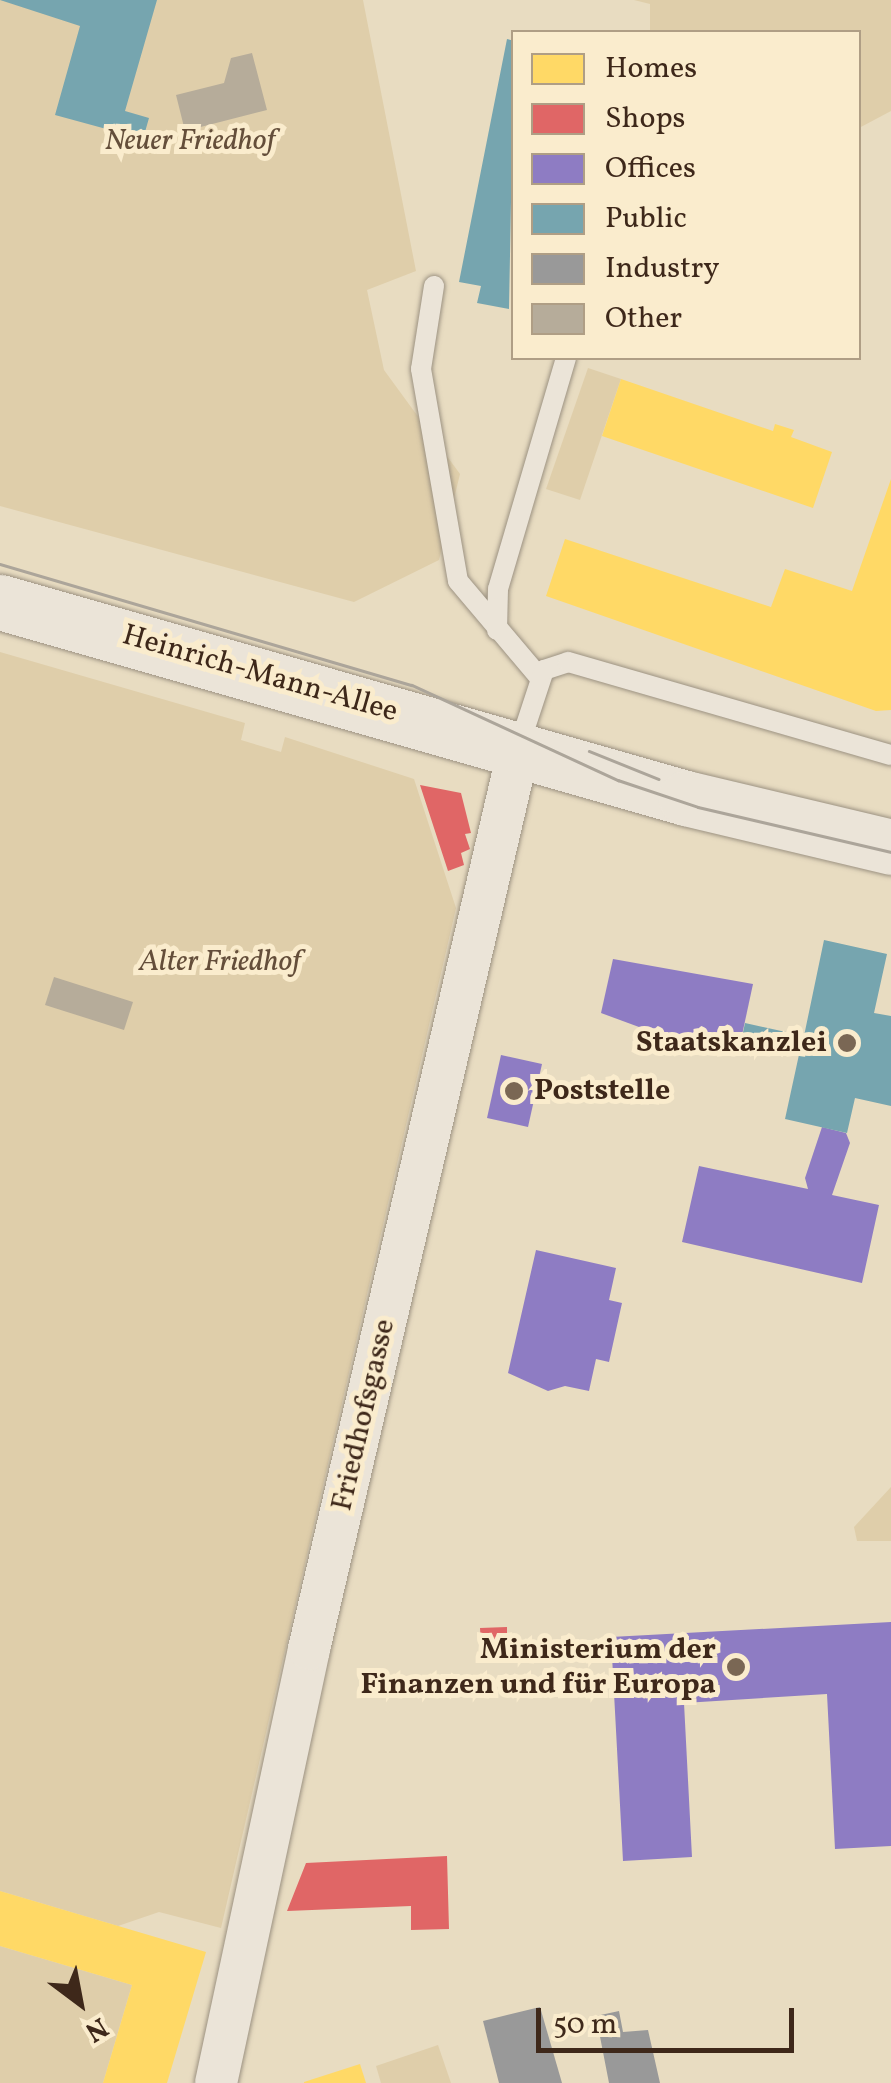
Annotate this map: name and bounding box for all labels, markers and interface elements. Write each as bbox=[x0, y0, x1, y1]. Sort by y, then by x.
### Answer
legend bbox=[511, 30, 861, 360]
text: Homes bbox=[605, 48, 697, 90]
text: Shops bbox=[605, 98, 685, 140]
park label: Neuer Friedhof bbox=[105, 123, 275, 159]
text: Offices bbox=[605, 148, 696, 190]
text: Public bbox=[605, 198, 687, 240]
text: Industry bbox=[605, 248, 720, 290]
text: Other bbox=[605, 298, 682, 340]
street label: Heinrich-Mann-Allee bbox=[118, 617, 402, 731]
park label: Alter Friedhof bbox=[139, 944, 301, 980]
place label: Staatskanzlei bbox=[636, 1025, 827, 1061]
marker: Staatskanzlei bbox=[836, 1032, 858, 1054]
place label: Poststelle bbox=[534, 1073, 670, 1109]
marker: Poststelle bbox=[503, 1080, 525, 1102]
street label: Friedhofsgasse bbox=[324, 1316, 404, 1514]
place label: Ministerium der Finanzen und für Europa bbox=[361, 1632, 716, 1702]
marker: Ministerium der Finanzen und für Europa bbox=[725, 1656, 747, 1678]
north arrow bbox=[30, 1953, 130, 2053]
scale bar bbox=[541, 1988, 798, 2050]
text: 50 m bbox=[553, 2004, 617, 2046]
text: N bbox=[77, 2007, 115, 2051]

